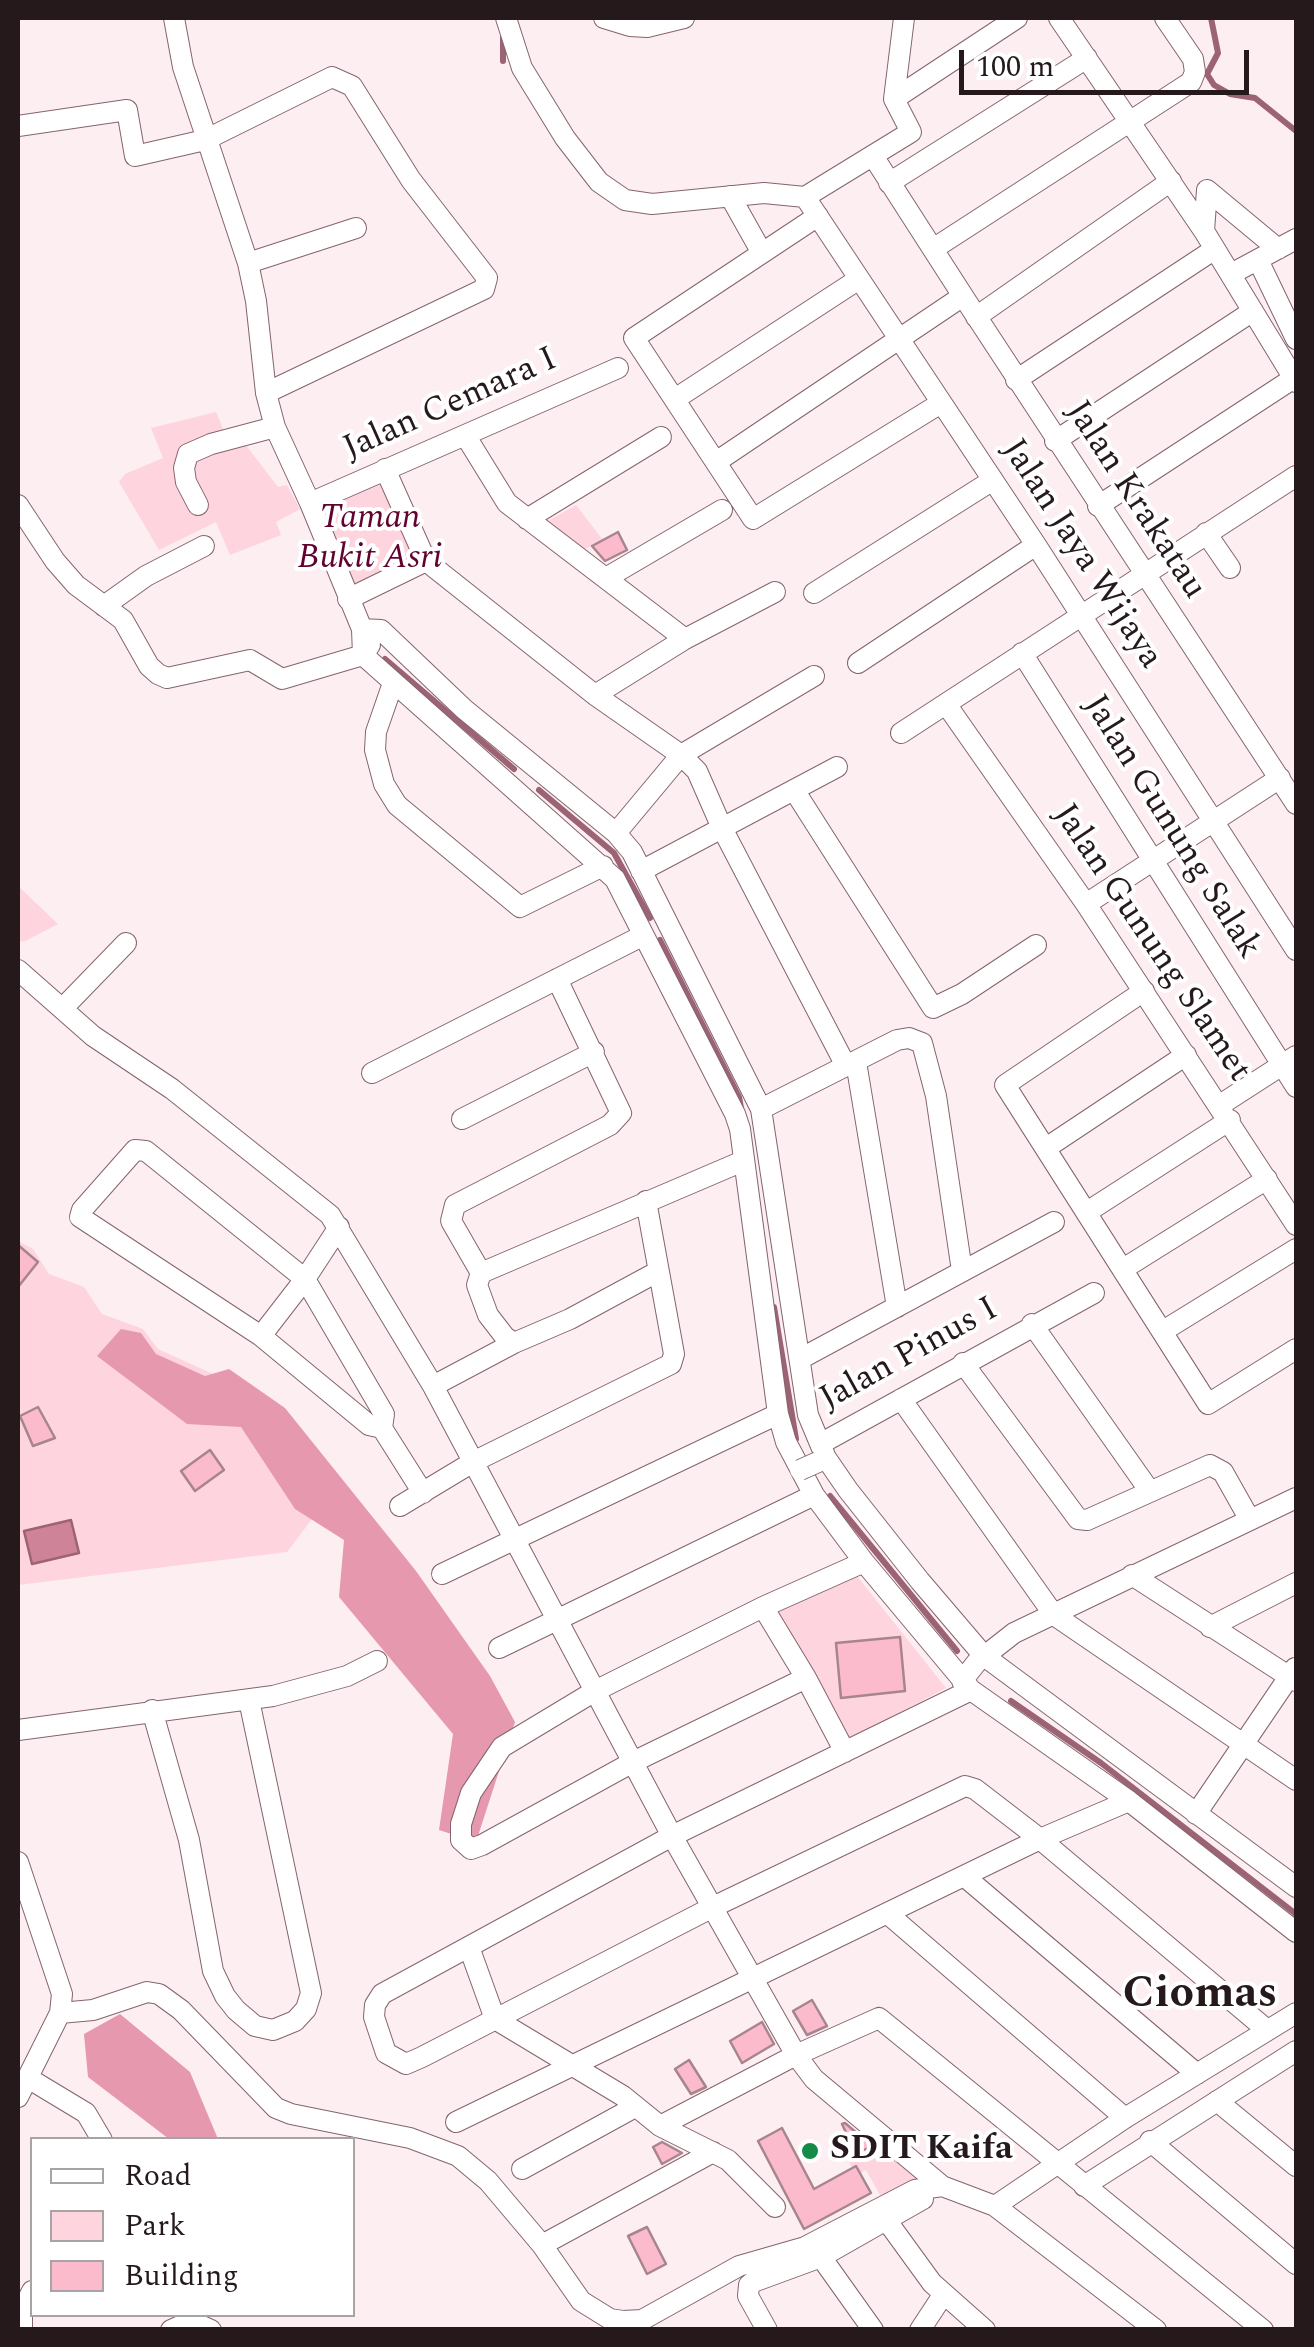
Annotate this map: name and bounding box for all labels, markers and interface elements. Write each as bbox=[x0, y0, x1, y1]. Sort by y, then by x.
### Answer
scale bar bbox=[964, 30, 1254, 92]
text: 100 m bbox=[976, 44, 1054, 90]
street label: Jalan Cemara I bbox=[338, 340, 564, 472]
street label: Jalan Krakatau bbox=[1054, 394, 1214, 608]
street label: Jalan Jaya Wijaya bbox=[990, 432, 1170, 678]
park label: Taman Bukit Asri bbox=[297, 499, 443, 581]
street label: Jalan Gunung Salak bbox=[1072, 688, 1268, 968]
street label: Jalan Gunung Slamet bbox=[1041, 797, 1259, 1091]
street label: Jalan Pinus I bbox=[814, 1290, 1006, 1422]
district label: Ciomas bbox=[1123, 1970, 1277, 2024]
place label: SDIT Kaifa bbox=[830, 2130, 1013, 2172]
legend bbox=[30, 2137, 355, 2317]
marker: SDIT Kaifa bbox=[799, 2140, 821, 2162]
text: Road bbox=[124, 2153, 192, 2199]
text: Park bbox=[124, 2203, 186, 2249]
text: Building bbox=[124, 2253, 239, 2299]

